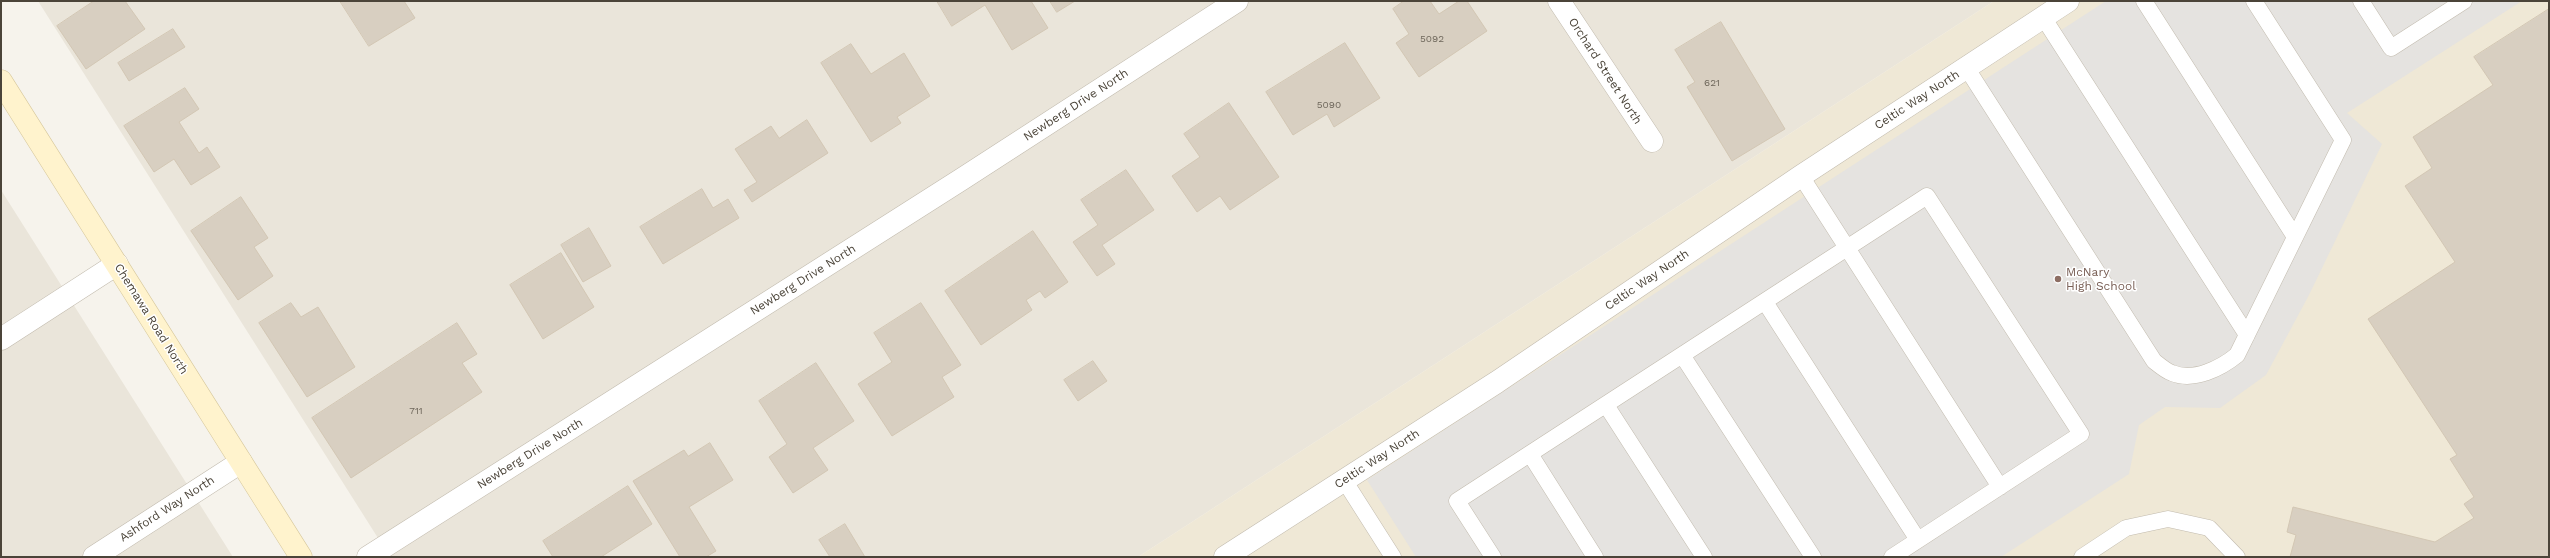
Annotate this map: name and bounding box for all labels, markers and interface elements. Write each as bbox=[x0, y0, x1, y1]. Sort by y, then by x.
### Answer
street label: Orchard Street North bbox=[1565, 15, 1645, 127]
house number: 5092 bbox=[1420, 33, 1444, 45]
street label: Newberg Drive North bbox=[1021, 66, 1131, 144]
street label: Celtic Way North bbox=[1872, 67, 1962, 133]
house number: 621 bbox=[1704, 77, 1720, 89]
house number: 5090 bbox=[1317, 99, 1341, 111]
street label: Newberg Drive North bbox=[748, 242, 858, 318]
street label: Celtic Way North bbox=[1602, 247, 1692, 313]
street label: Chemawa Road North bbox=[111, 261, 191, 377]
place label: McNary High School bbox=[2066, 265, 2136, 293]
marker: McNary High School bbox=[2053, 274, 2063, 284]
house number: 711 bbox=[409, 405, 423, 417]
street label: Newberg Drive North bbox=[475, 416, 585, 492]
street label: Celtic Way North bbox=[1332, 426, 1422, 492]
street label: Ashford Way North bbox=[117, 473, 217, 545]

